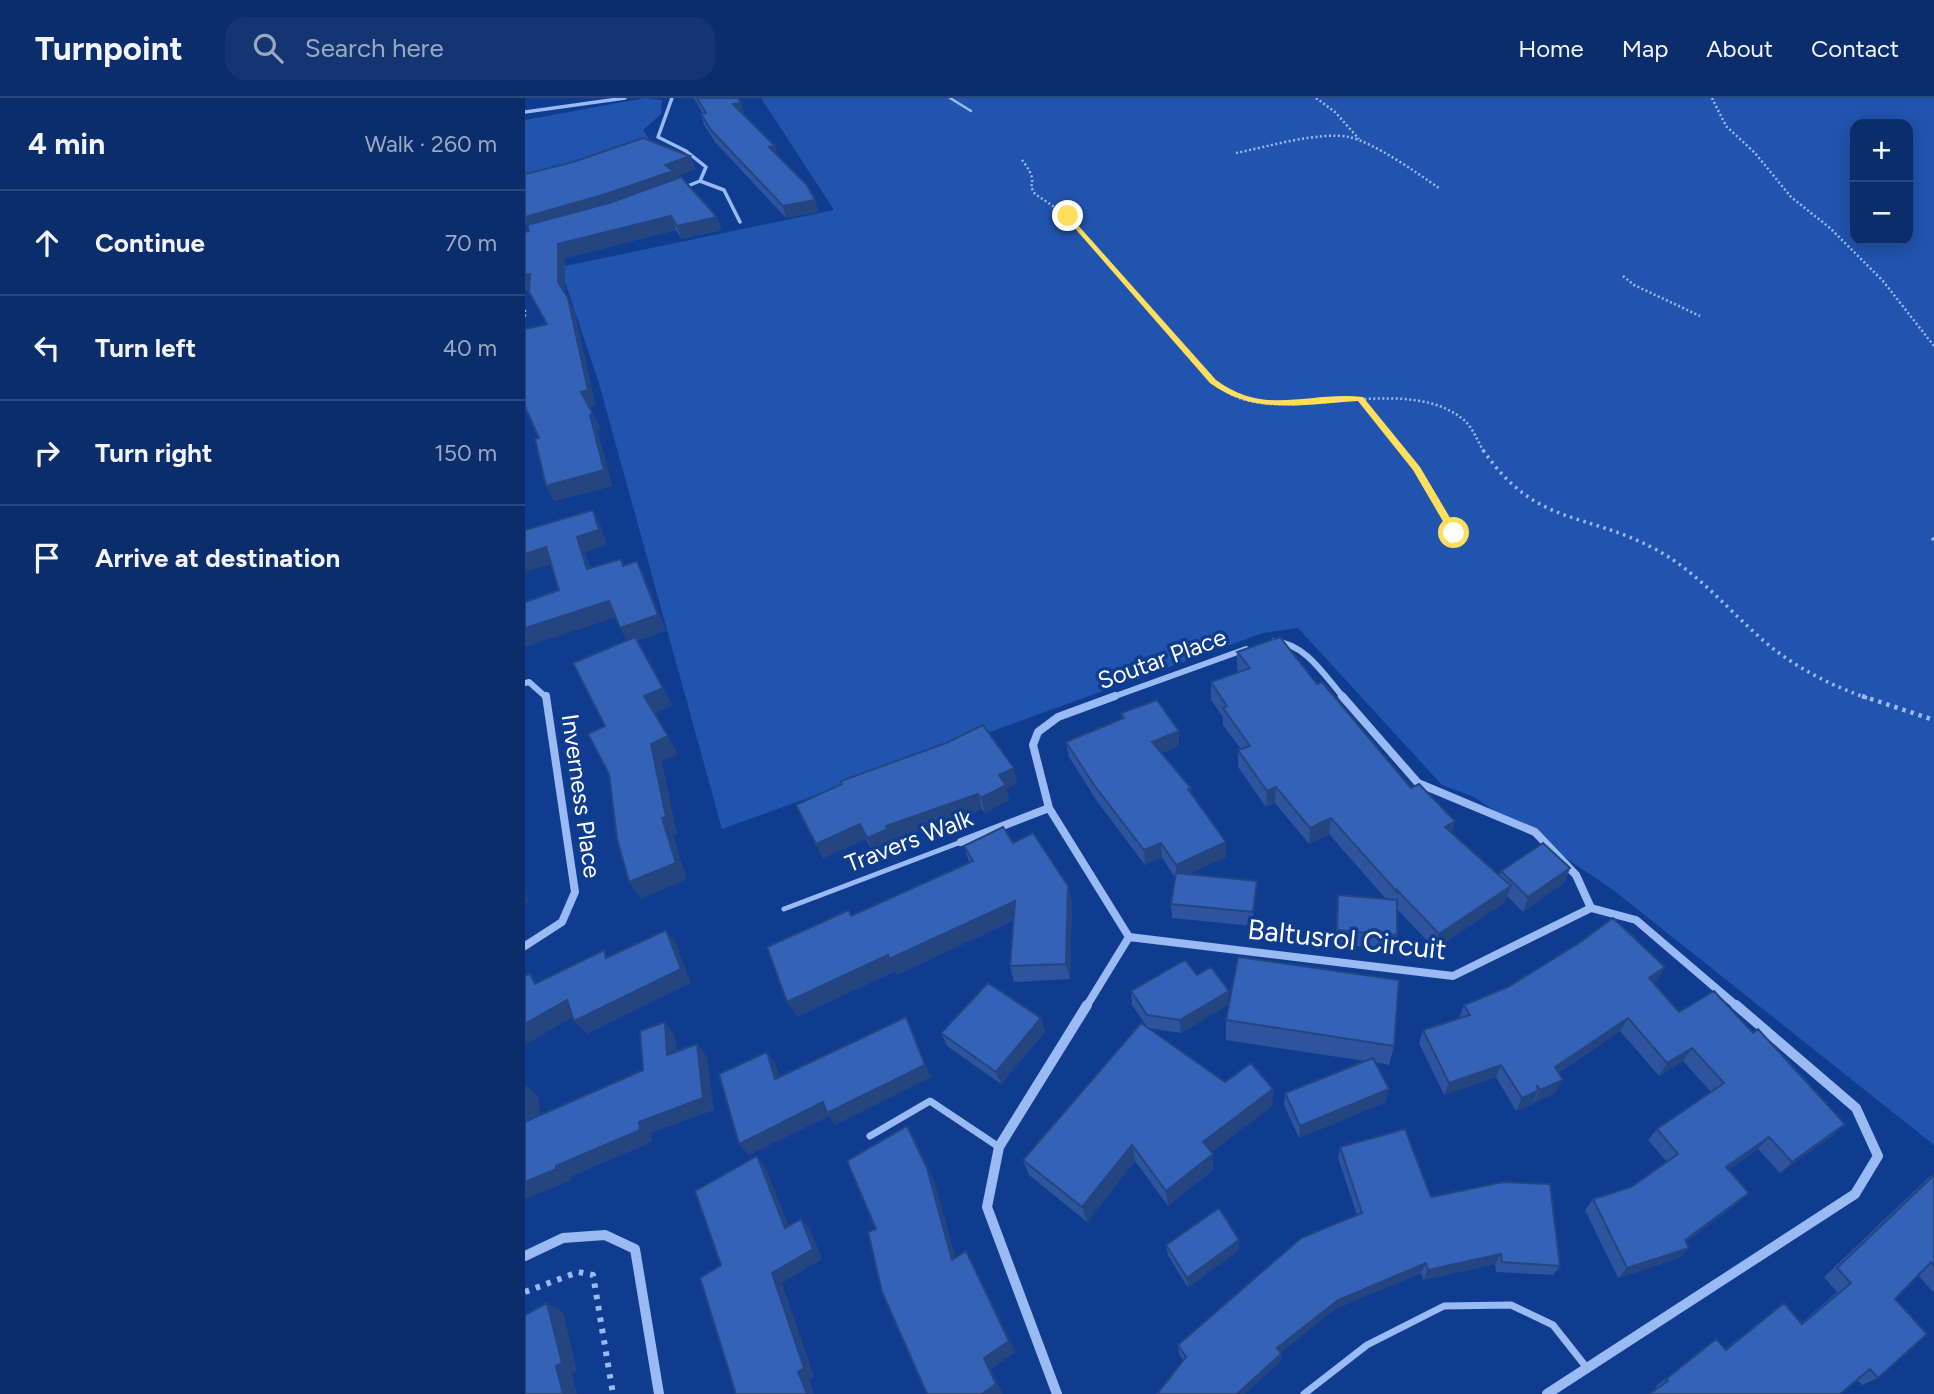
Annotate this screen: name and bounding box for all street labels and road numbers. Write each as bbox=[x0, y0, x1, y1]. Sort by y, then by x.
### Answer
street label: Soutar Place bbox=[1094, 622, 1230, 695]
street label: Inverness Place bbox=[556, 712, 607, 880]
street label: Travers Walk bbox=[841, 803, 977, 878]
street label: Baltusrol Circuit bbox=[1246, 912, 1448, 966]

